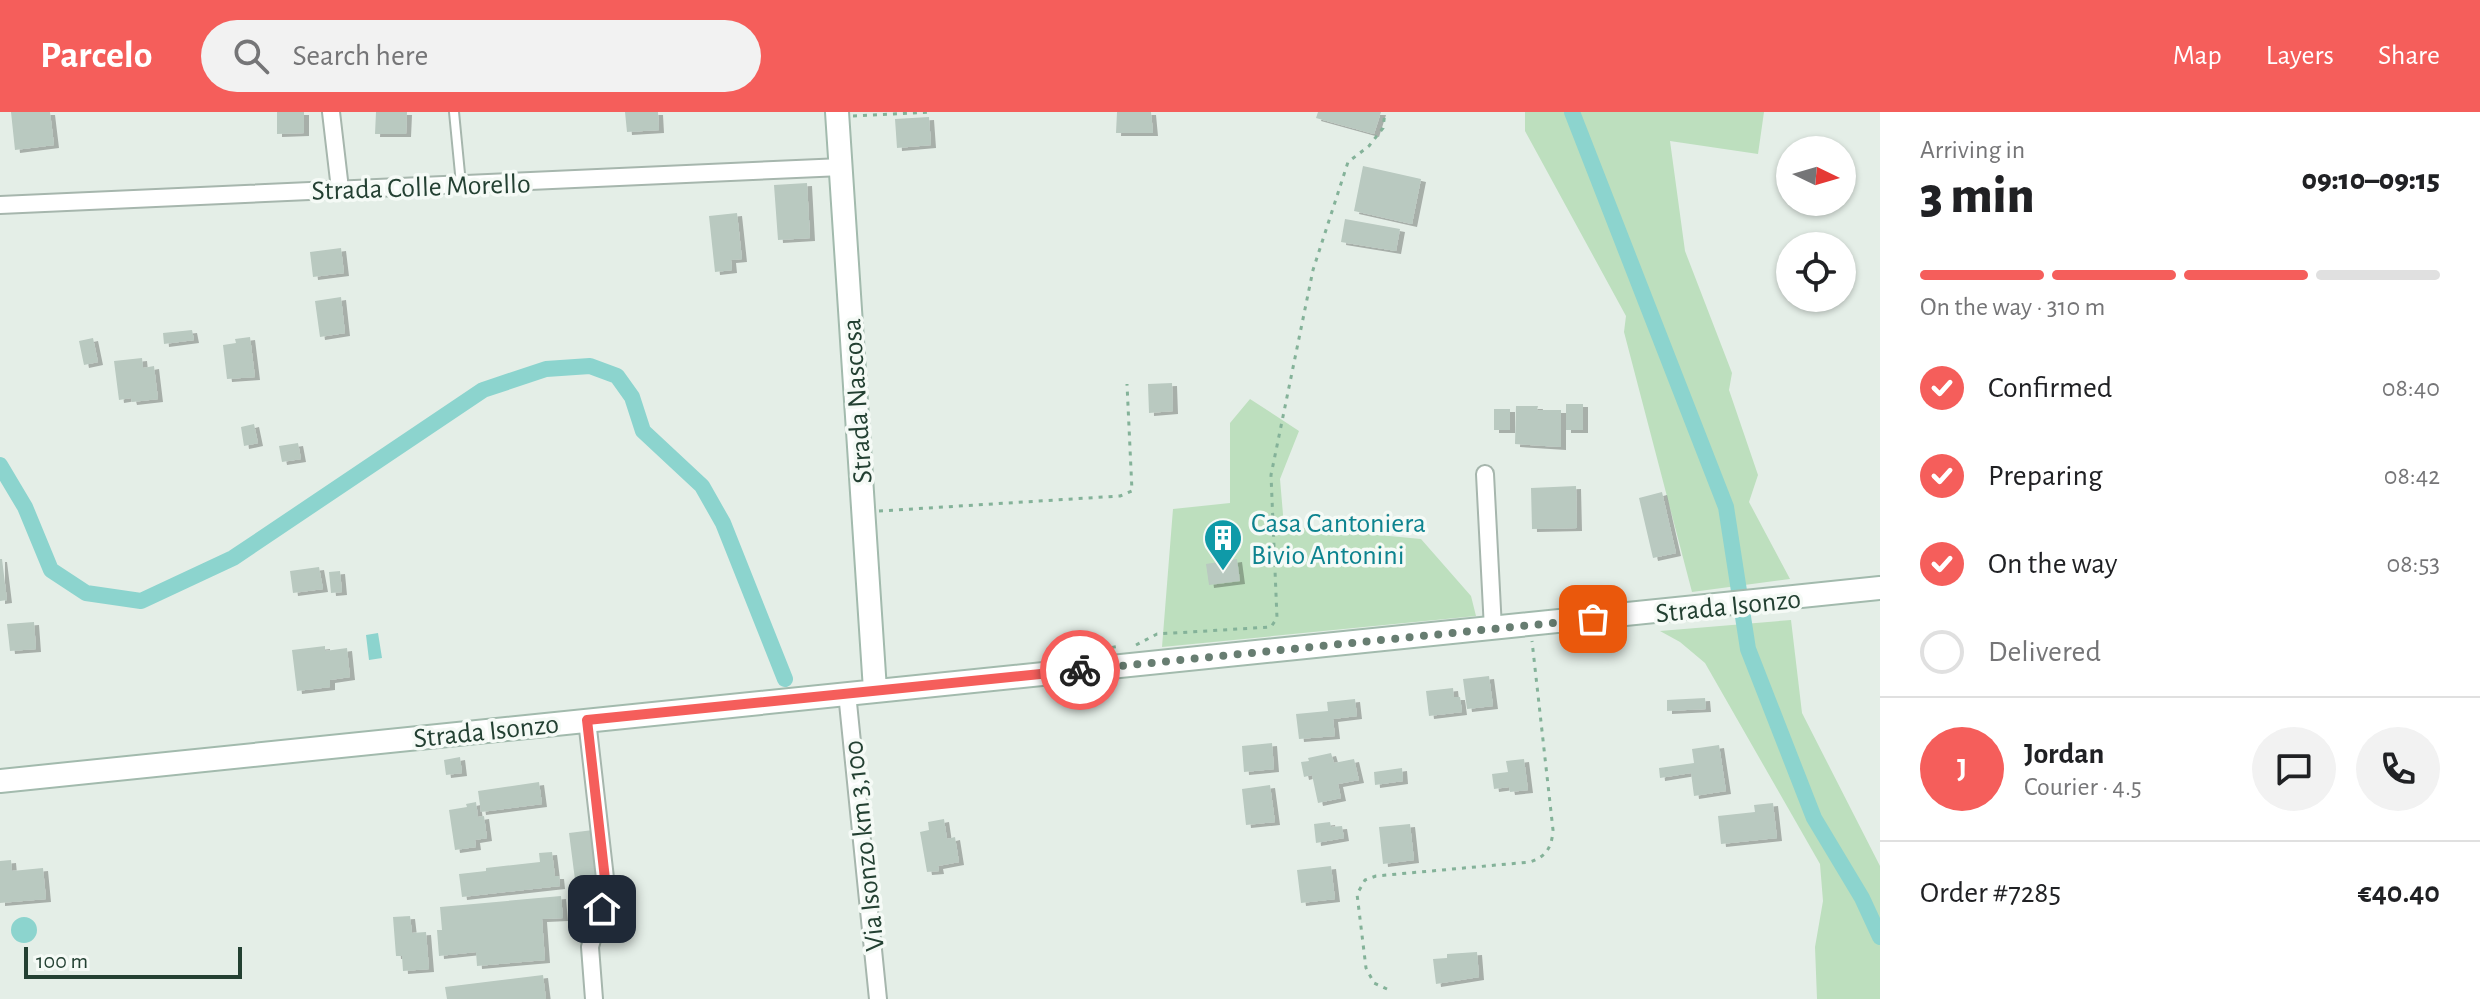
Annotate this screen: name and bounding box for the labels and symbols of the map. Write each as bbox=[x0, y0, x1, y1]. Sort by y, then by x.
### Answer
north arrow bbox=[1776, 136, 1856, 216]
street label: Strada Colle Morello bbox=[311, 170, 531, 206]
street label: Strada Nascosa bbox=[838, 317, 878, 484]
place label: Casa Cantoniera Bivio Antonini bbox=[1251, 510, 1426, 570]
building icon: Casa Cantoniera Bivio Antonini bbox=[1202, 517, 1244, 572]
pin bbox=[1559, 585, 1627, 653]
street label: Strada Isonzo bbox=[1654, 585, 1802, 629]
courier bbox=[1040, 630, 1120, 710]
street label: Strada Isonzo bbox=[412, 710, 560, 754]
street label: Via Isonzo km 3,100 bbox=[840, 739, 890, 953]
pin bbox=[568, 875, 636, 943]
scale bar bbox=[24, 943, 242, 979]

